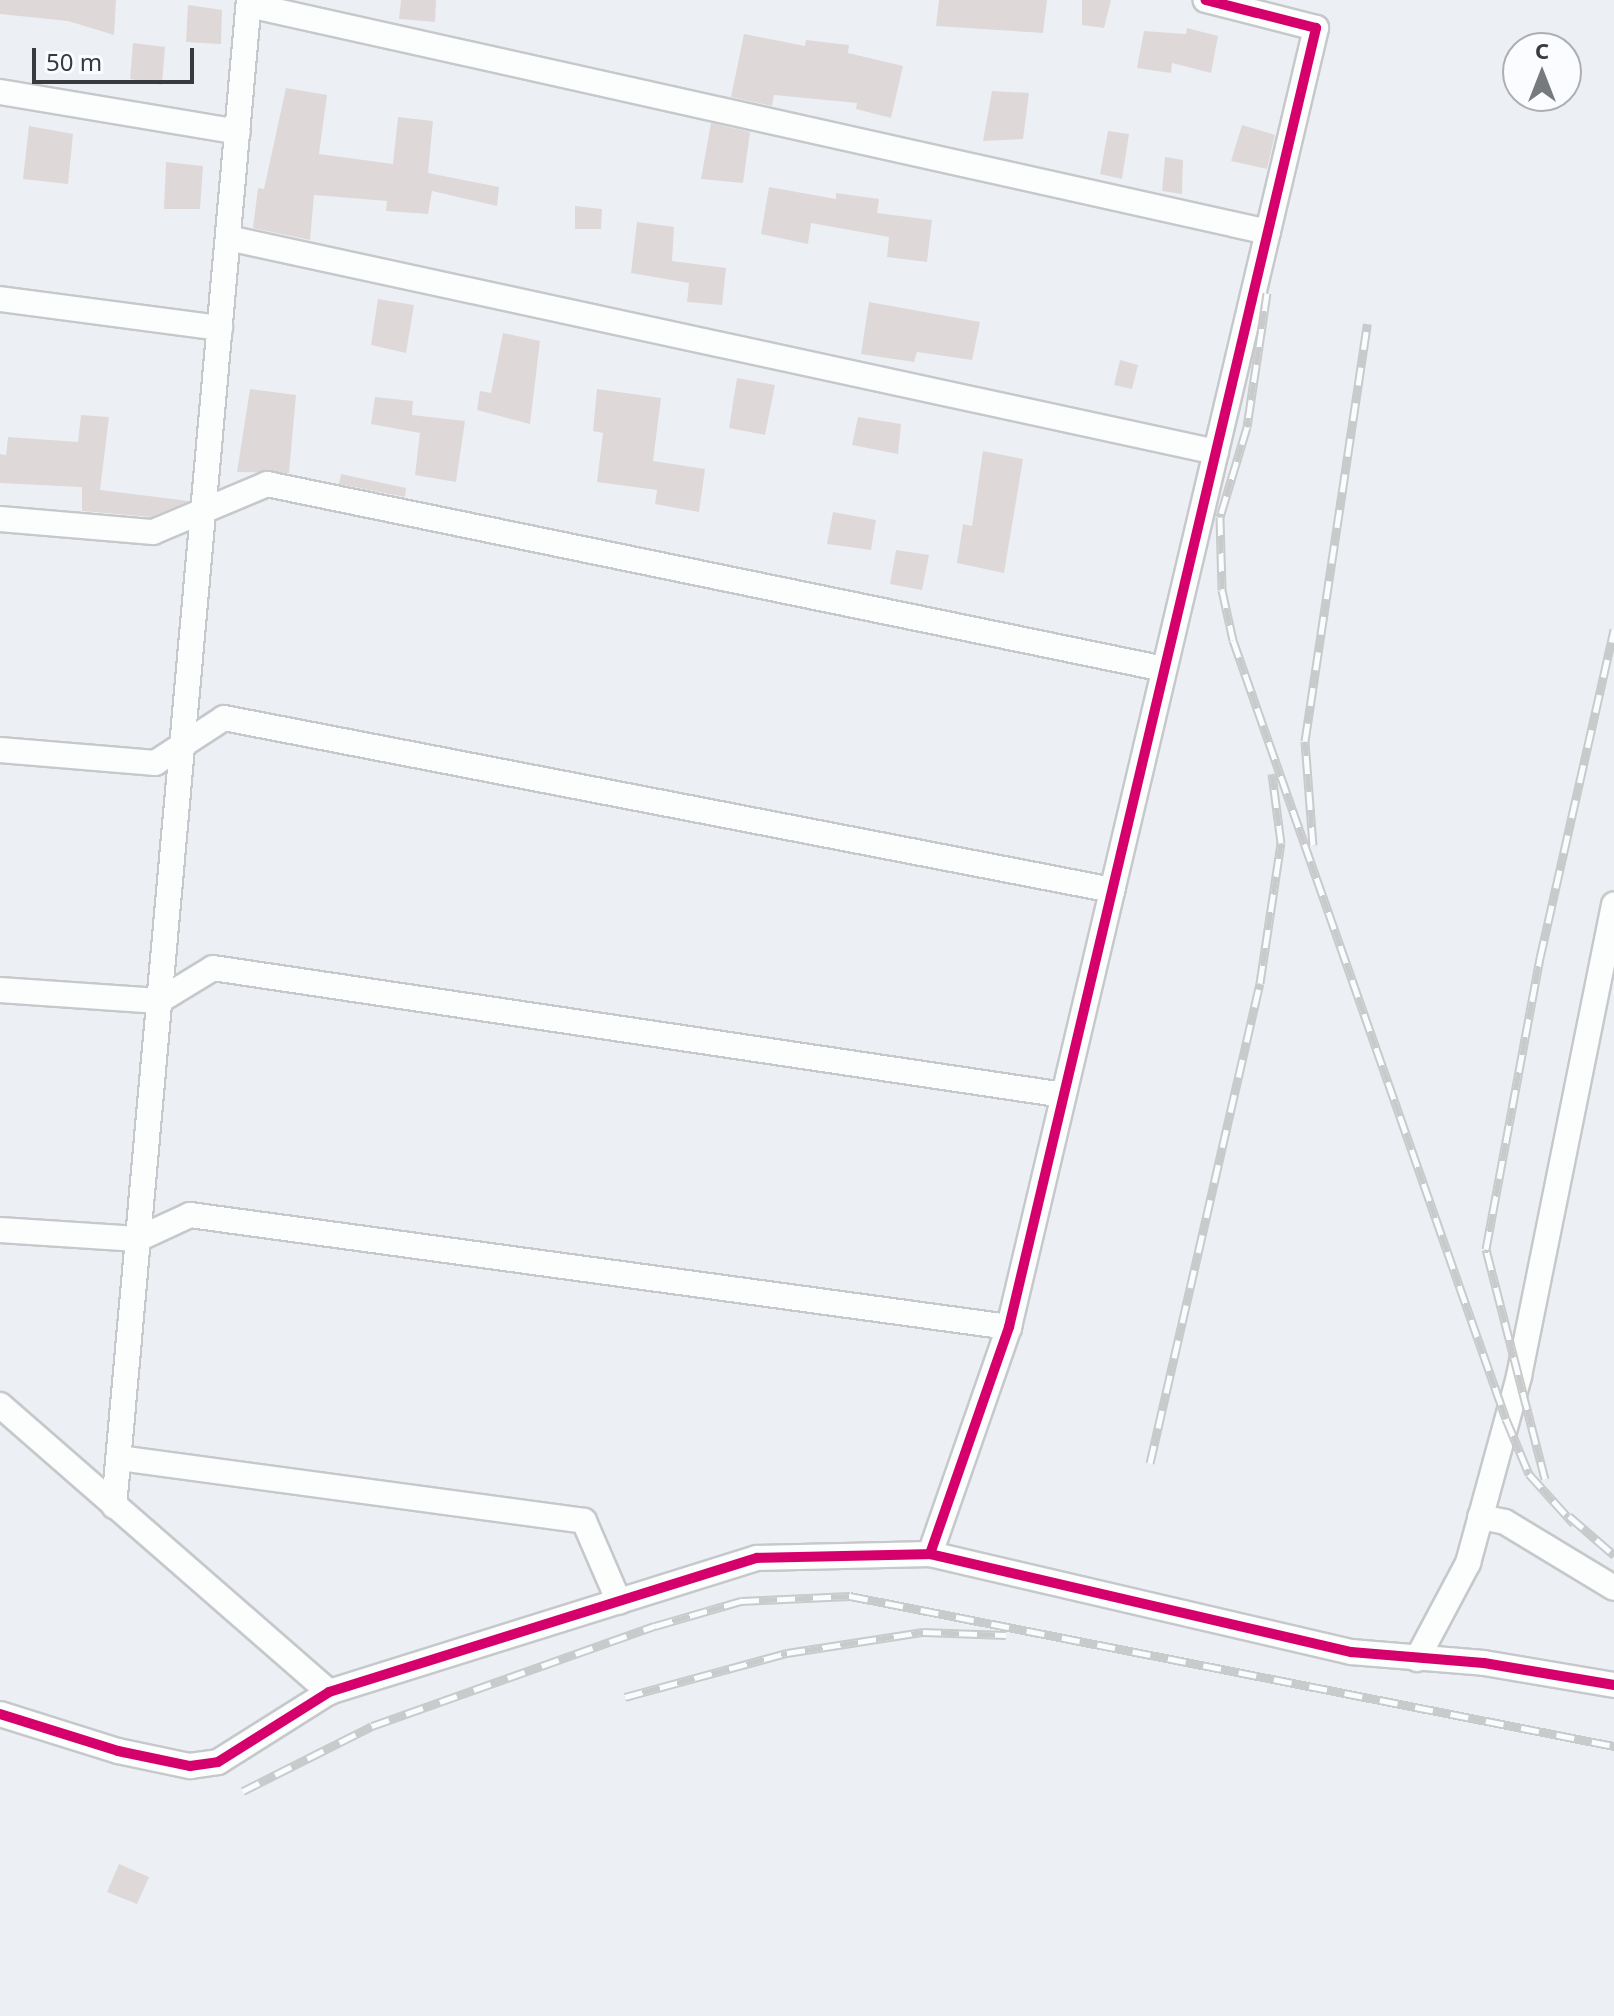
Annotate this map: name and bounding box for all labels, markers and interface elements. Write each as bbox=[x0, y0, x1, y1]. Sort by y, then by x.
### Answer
scale bar bbox=[36, 32, 198, 82]
north arrow bbox=[1502, 32, 1582, 112]
text: С bbox=[1535, 35, 1549, 65]
text: 50 m bbox=[46, 45, 102, 78]

